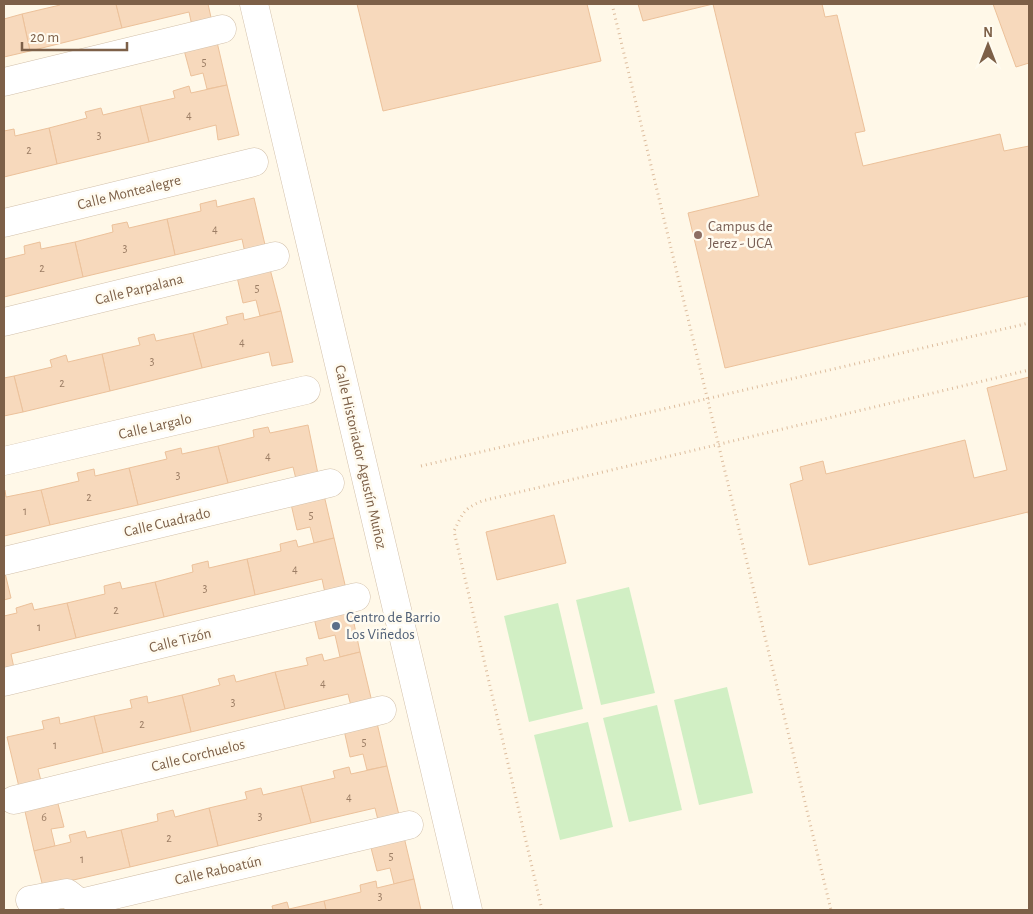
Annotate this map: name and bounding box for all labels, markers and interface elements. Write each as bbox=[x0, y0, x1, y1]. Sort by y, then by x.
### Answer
scale bar bbox=[22, 20, 128, 52]
north arrow bbox=[963, 20, 1013, 70]
text: N bbox=[983, 26, 993, 40]
text: 20 m bbox=[30, 30, 59, 45]
house number: 5 bbox=[201, 56, 207, 68]
house number: 4 bbox=[186, 109, 192, 121]
house number: 3 bbox=[97, 129, 102, 141]
house number: 2 bbox=[26, 144, 32, 156]
street label: Calle Montealegre bbox=[76, 172, 182, 213]
place label: Campus de Jerez - UCA bbox=[708, 219, 773, 251]
house number: 4 bbox=[212, 223, 218, 235]
marker: Campus de Jerez - UCA bbox=[692, 229, 704, 241]
house number: 3 bbox=[123, 242, 128, 254]
house number: 2 bbox=[39, 262, 45, 274]
street label: Calle Parpalana bbox=[93, 271, 185, 308]
house number: 5 bbox=[254, 282, 260, 294]
house number: 4 bbox=[239, 336, 245, 348]
house number: 3 bbox=[150, 355, 155, 367]
street label: Calle Historiador Agustín Muñoz bbox=[332, 364, 389, 551]
house number: 2 bbox=[59, 377, 65, 389]
street label: Calle Largalo bbox=[117, 411, 193, 442]
house number: 4 bbox=[265, 450, 271, 462]
house number: 3 bbox=[176, 469, 181, 481]
house number: 2 bbox=[86, 491, 92, 503]
house number: 1 bbox=[23, 505, 27, 517]
street label: Calle Cuadrado bbox=[122, 505, 212, 540]
house number: 5 bbox=[308, 509, 314, 521]
house number: 4 bbox=[292, 563, 298, 575]
house number: 3 bbox=[203, 582, 208, 594]
house number: 2 bbox=[113, 604, 119, 616]
place label: Centro de Barrio Los Viñedos bbox=[346, 610, 440, 642]
marker: Centro de Barrio Los Viñedos bbox=[330, 620, 342, 632]
house number: 1 bbox=[37, 621, 41, 633]
street label: Calle Tizón bbox=[148, 626, 213, 655]
house number: 4 bbox=[320, 677, 326, 689]
house number: 3 bbox=[231, 696, 236, 708]
house number: 2 bbox=[139, 718, 145, 730]
house number: 5 bbox=[361, 736, 367, 748]
street label: Calle Corchuelos bbox=[150, 737, 246, 774]
house number: 1 bbox=[53, 739, 57, 751]
house number: 4 bbox=[346, 791, 352, 803]
house number: 3 bbox=[258, 810, 263, 822]
house number: 6 bbox=[41, 811, 47, 823]
house number: 2 bbox=[166, 832, 172, 844]
house number: 5 bbox=[388, 850, 394, 862]
house number: 1 bbox=[80, 853, 84, 865]
street label: Calle Raboatún bbox=[173, 853, 263, 888]
house number: 3 bbox=[378, 890, 383, 902]

